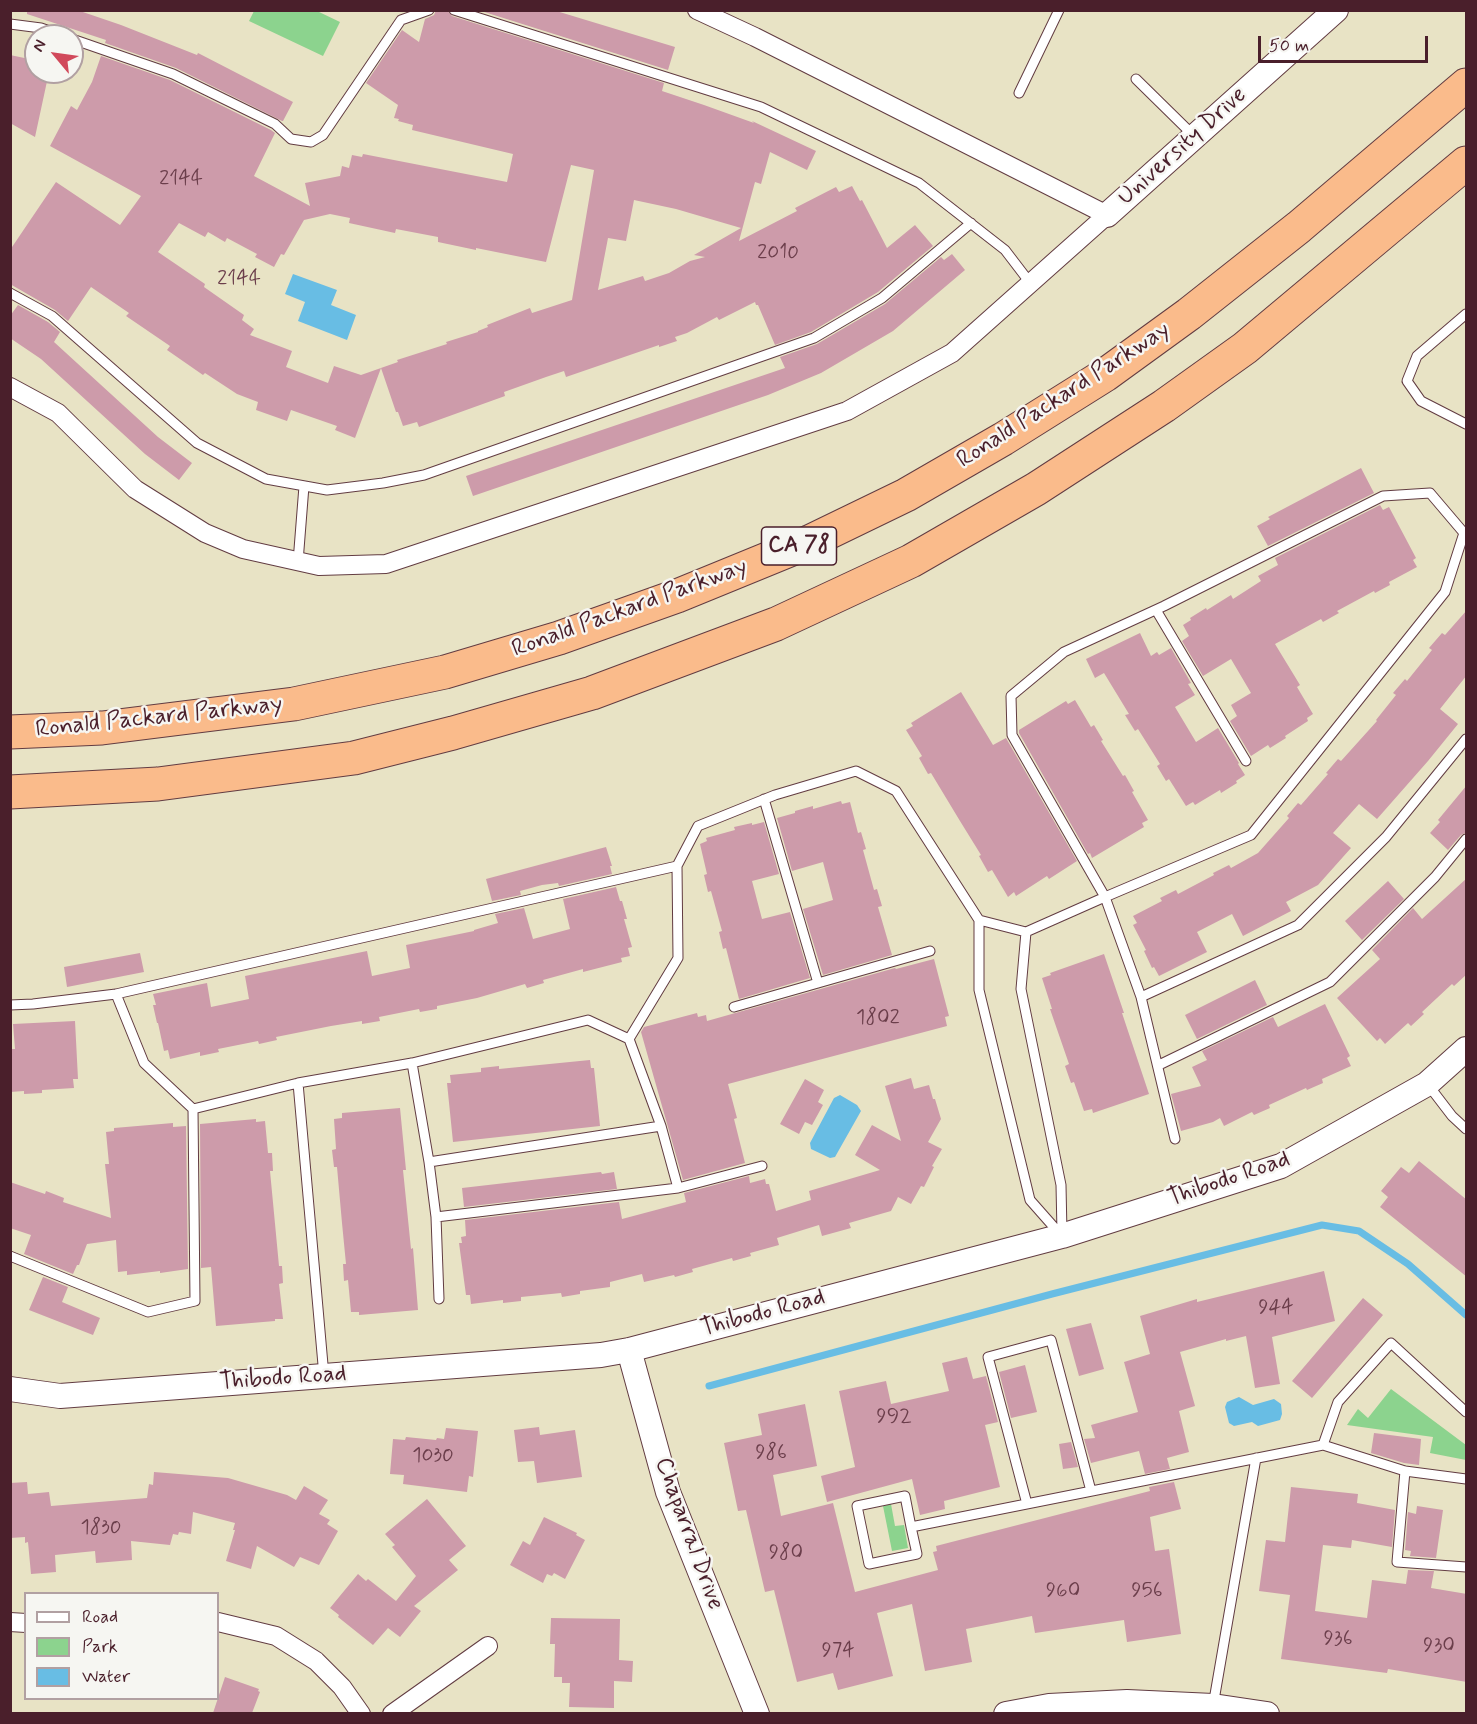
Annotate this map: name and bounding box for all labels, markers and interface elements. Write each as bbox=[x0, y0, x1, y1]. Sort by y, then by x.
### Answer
north arrow bbox=[24, 24, 84, 84]
scale bar bbox=[1261, 24, 1430, 62]
text: 50 m bbox=[1269, 34, 1309, 58]
text: N bbox=[28, 36, 51, 56]
street label: University Drive bbox=[1113, 82, 1253, 212]
house number: 2144 bbox=[159, 167, 203, 193]
house number: 2010 bbox=[757, 241, 799, 267]
house number: 2144 bbox=[217, 267, 261, 293]
street label: Ronald Packard Parkway bbox=[952, 316, 1176, 476]
road number: CA 78 bbox=[762, 527, 836, 565]
street label: Ronald Packard Parkway bbox=[508, 553, 752, 665]
street label: Ronald Packard Parkway bbox=[34, 691, 284, 745]
house number: 1802 bbox=[856, 1006, 900, 1032]
street label: Thibodo Road bbox=[1164, 1146, 1294, 1214]
street label: Thibodo Road bbox=[698, 1284, 828, 1344]
house number: 944 bbox=[1258, 1296, 1294, 1322]
street label: Thibodo Road bbox=[218, 1360, 348, 1398]
house number: 992 bbox=[876, 1405, 912, 1431]
house number: 986 bbox=[755, 1441, 787, 1467]
house number: 1030 bbox=[412, 1444, 454, 1470]
street label: Chaparral Drive bbox=[647, 1454, 729, 1614]
house number: 1830 bbox=[80, 1516, 122, 1542]
house number: 980 bbox=[769, 1541, 803, 1567]
house number: 960 bbox=[1046, 1579, 1080, 1605]
house number: 956 bbox=[1131, 1579, 1163, 1605]
legend bbox=[24, 1592, 219, 1700]
text: Road bbox=[82, 1605, 118, 1629]
house number: 936 bbox=[1323, 1627, 1353, 1653]
house number: 930 bbox=[1423, 1634, 1455, 1660]
text: Park bbox=[82, 1635, 118, 1659]
house number: 974 bbox=[821, 1639, 855, 1665]
text: Water bbox=[82, 1665, 130, 1689]

